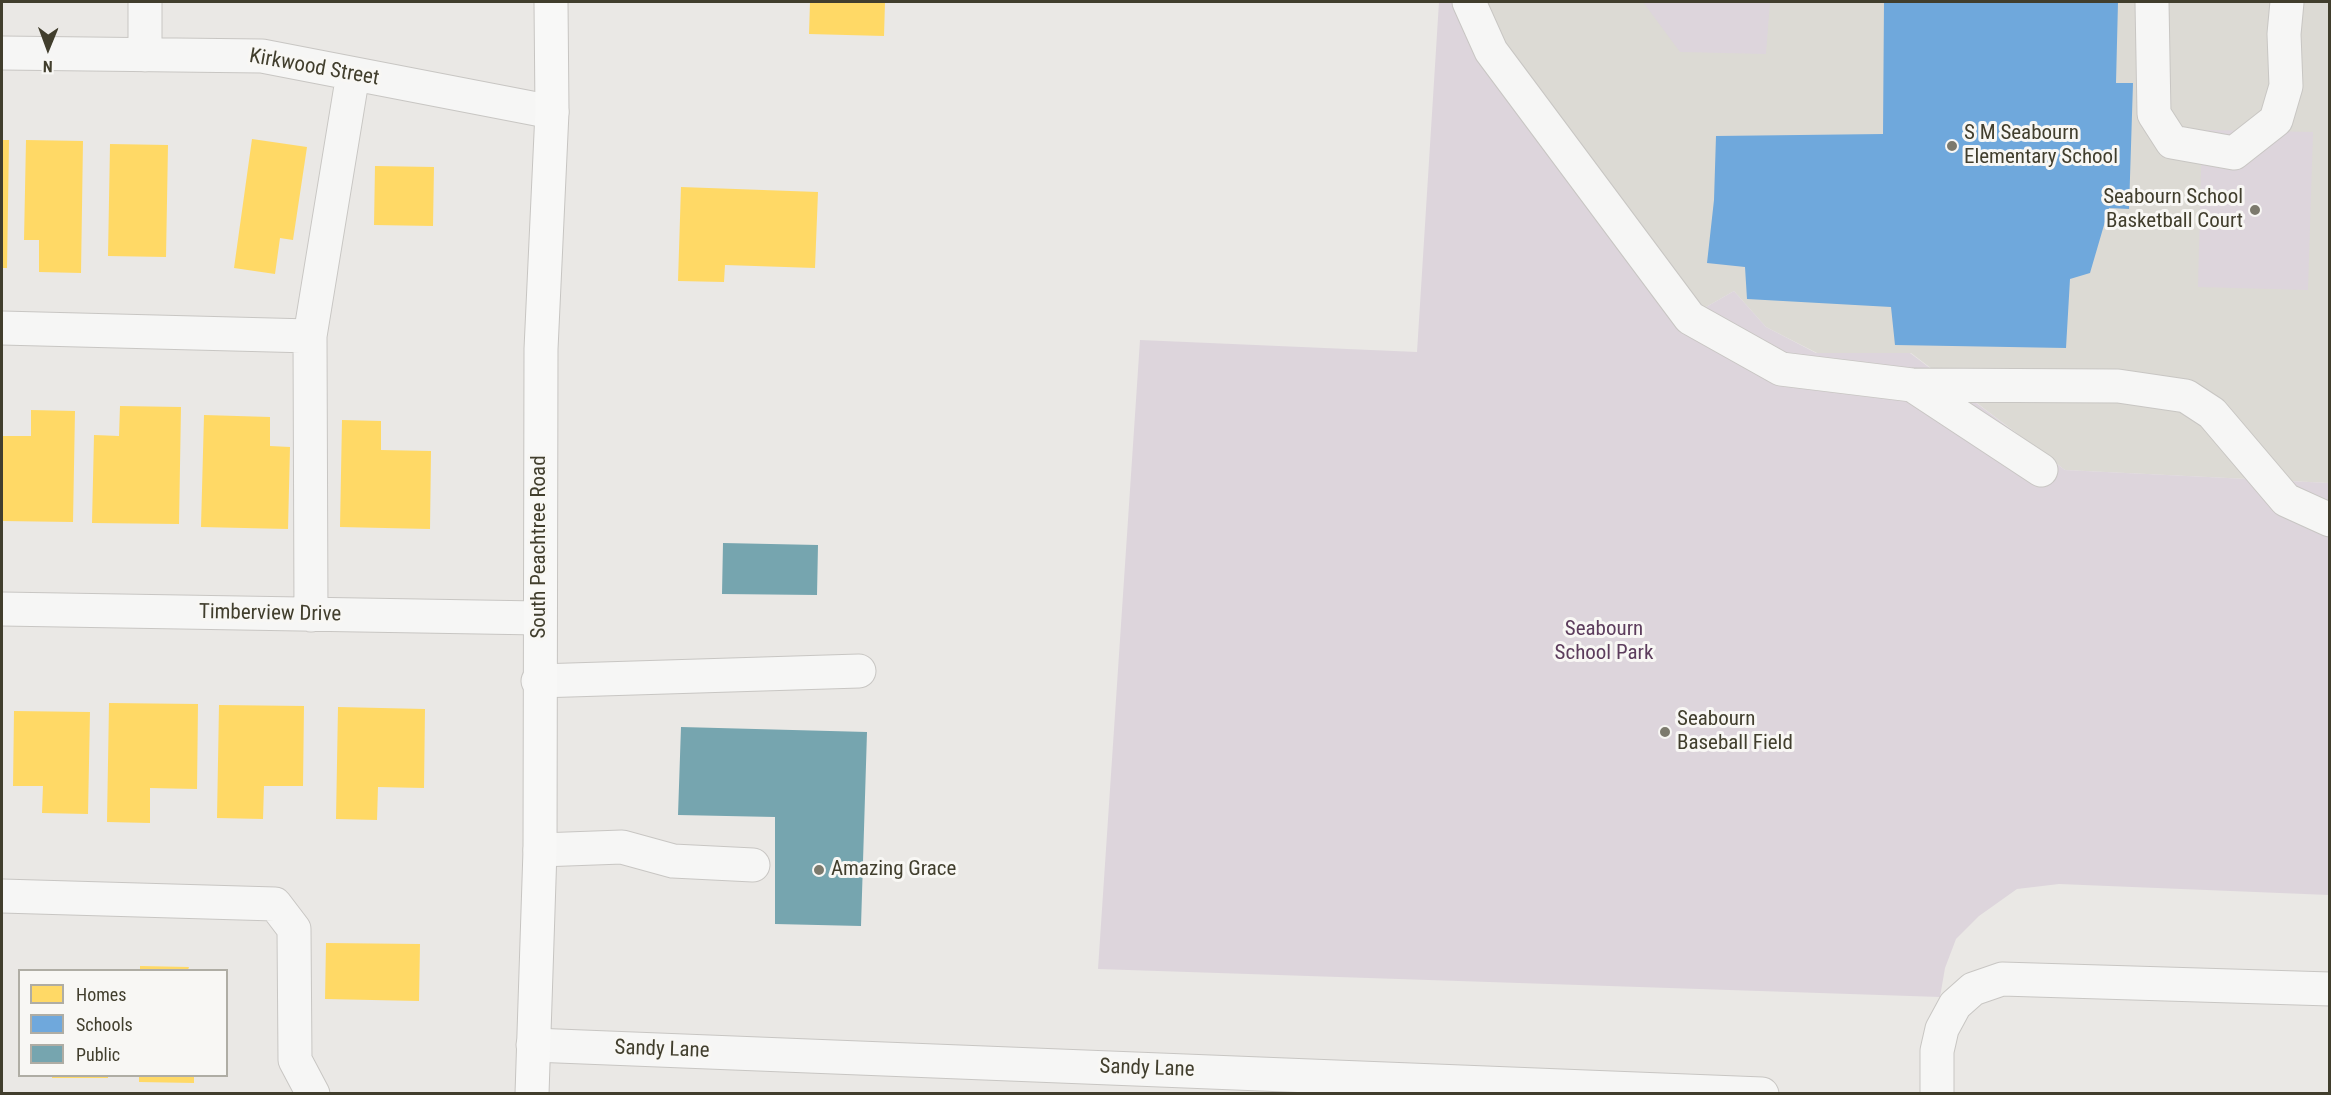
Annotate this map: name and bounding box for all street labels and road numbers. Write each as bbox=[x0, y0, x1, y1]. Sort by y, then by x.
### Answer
street label: Kirkwood Street bbox=[247, 44, 381, 92]
street label: South Peachtree Road bbox=[527, 455, 553, 639]
street label: Timberview Drive bbox=[199, 600, 341, 628]
street label: Sandy Lane bbox=[614, 1036, 710, 1064]
street label: Sandy Lane bbox=[1099, 1055, 1195, 1083]

